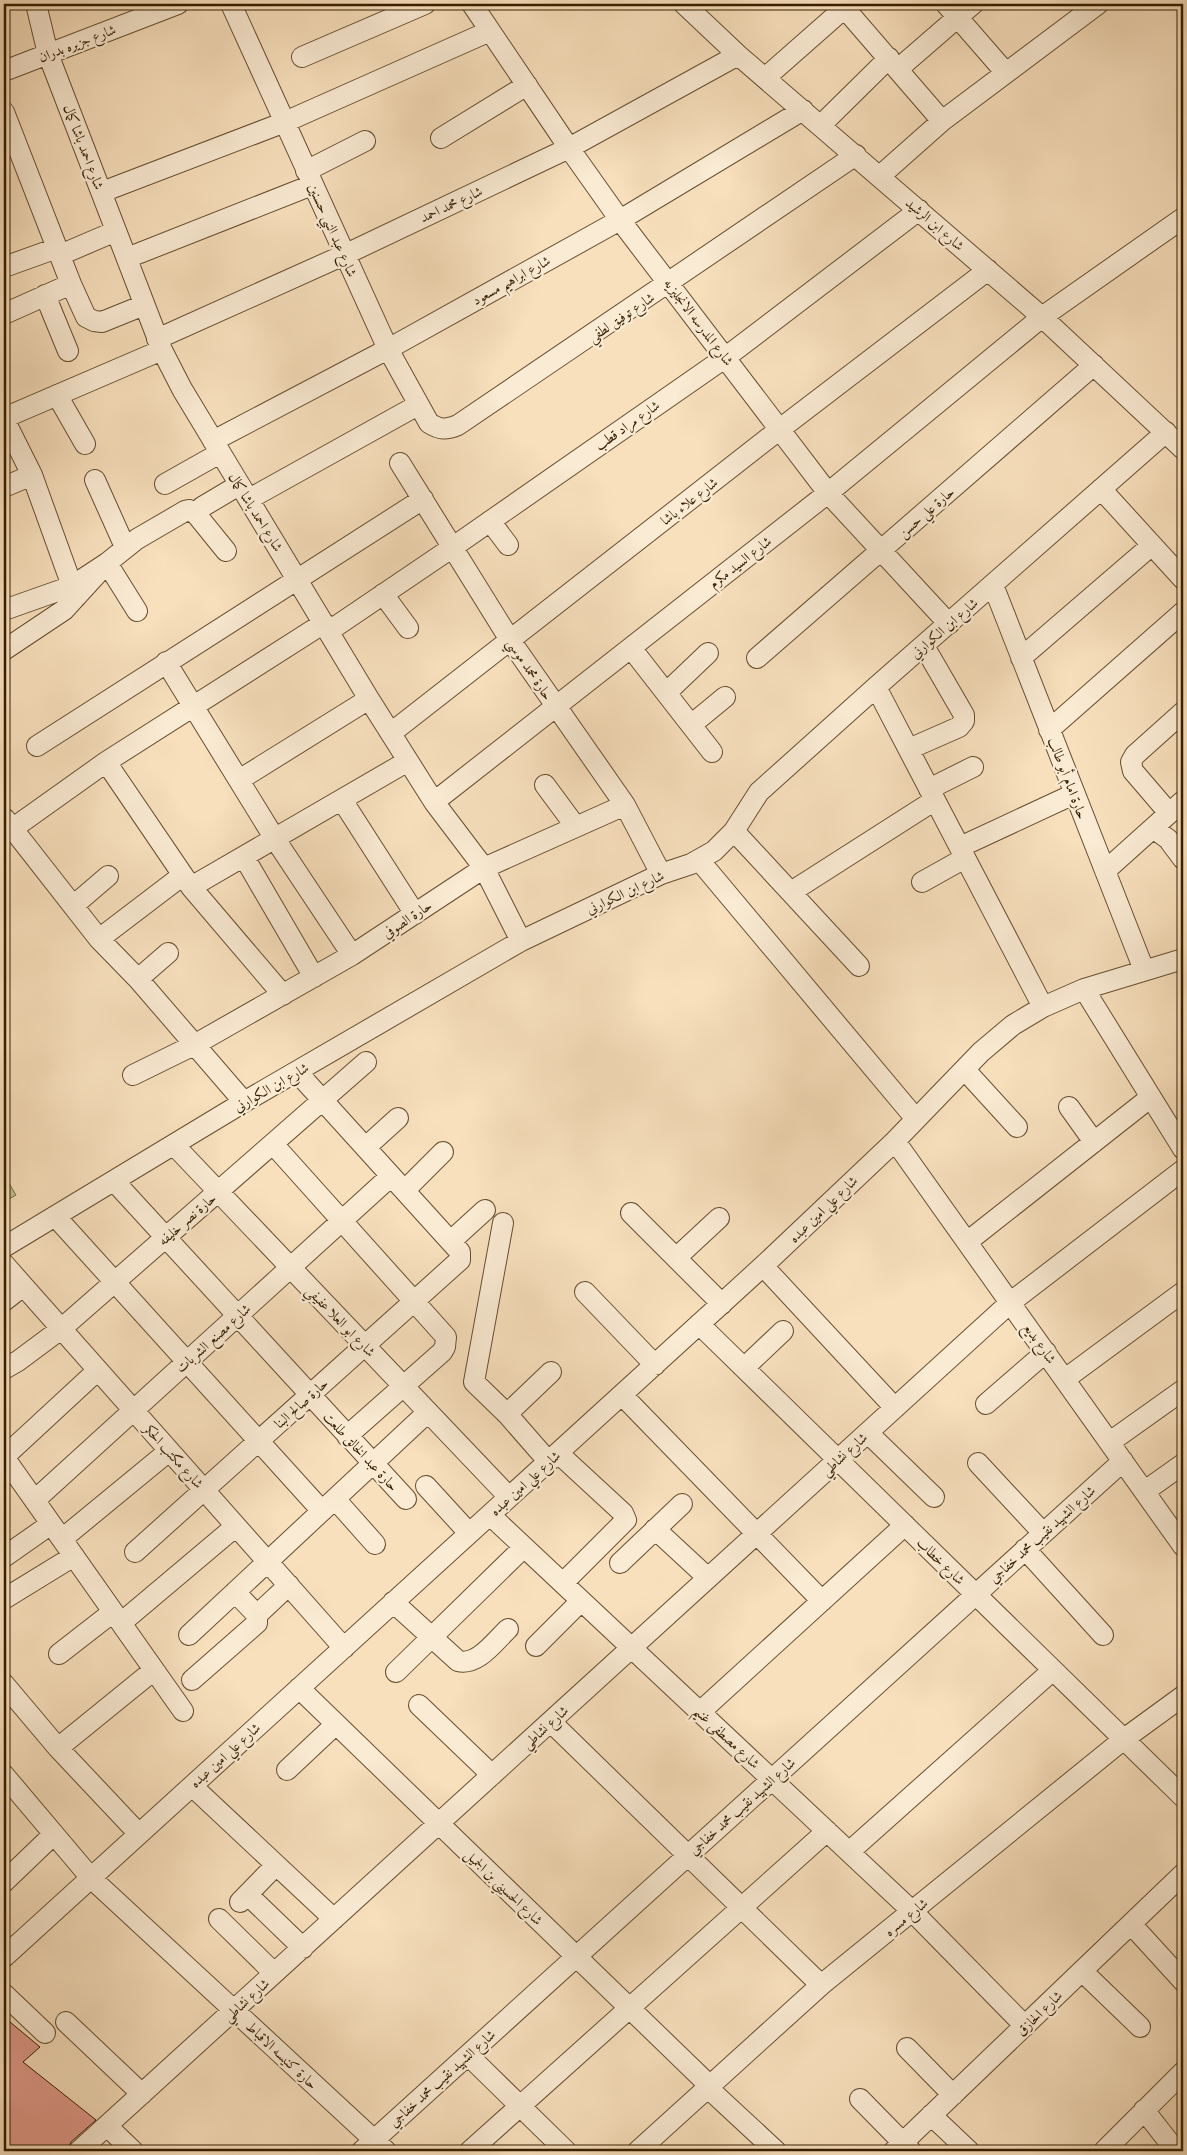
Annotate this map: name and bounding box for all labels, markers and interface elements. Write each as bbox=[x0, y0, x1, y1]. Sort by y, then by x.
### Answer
street label: شارع جزيره بدران bbox=[36, 21, 119, 69]
street label: شارع احمد باشا كمال bbox=[57, 102, 108, 193]
street label: شارع عبد النبي حسنين bbox=[301, 181, 361, 281]
street label: شارع محمد احمد bbox=[417, 183, 487, 229]
street label: شارع ابن الرشيد bbox=[900, 194, 967, 257]
street label: شارع ابراهيم مسعود bbox=[469, 252, 556, 313]
street label: شارع المدرسه الانجليزيه bbox=[658, 275, 737, 371]
street label: شارع توفيق لطفي bbox=[585, 289, 661, 350]
street label: شارع مراد قطب bbox=[592, 397, 665, 456]
street label: شارع احمد باشا كمال bbox=[222, 470, 287, 557]
street label: شارع علاء باشا bbox=[657, 474, 723, 531]
street label: حارة علي حسن bbox=[895, 483, 961, 544]
street label: شارع السيد مكرم bbox=[706, 533, 778, 595]
street label: شارع ابن الكوارني bbox=[907, 594, 984, 665]
street label: حارة محمد موسي bbox=[499, 635, 556, 706]
street label: حارة امام أبو طالب bbox=[1040, 734, 1093, 823]
street label: شارع ابن الكوارني bbox=[584, 867, 668, 921]
street label: حارة الصوفي bbox=[379, 897, 437, 945]
street label: شارع ابن الكوارني bbox=[231, 1059, 313, 1118]
street label: شارع علي امين عبده bbox=[785, 1172, 864, 1249]
street label: حارة نصر خليفه bbox=[155, 1190, 220, 1250]
street label: شارع ابو العلا عفيفي bbox=[299, 1282, 379, 1364]
street label: شارع مصنع الشربات bbox=[172, 1300, 258, 1380]
street label: شارع بديع bbox=[1015, 1320, 1060, 1370]
street label: حارة صالح البنا bbox=[271, 1375, 335, 1435]
street label: حارة عبد الخالق طلعت bbox=[319, 1408, 402, 1495]
street label: شارع مكتب الحكر bbox=[137, 1419, 207, 1494]
street label: شارع نشاطي bbox=[818, 1429, 874, 1483]
street label: شارع علي امين عبده bbox=[486, 1447, 567, 1523]
street label: شارع الشهيد نقيب محمد خفاجي bbox=[986, 1482, 1101, 1589]
street label: شارع خطاب bbox=[911, 1534, 968, 1591]
street label: شارع نشاطي bbox=[519, 1702, 575, 1756]
street label: شارع مصطفى غنيم bbox=[687, 1702, 763, 1776]
street label: شارع علي امين عبده bbox=[186, 1719, 267, 1795]
street label: شارع الشهيد نقيب محمد خفاجي bbox=[686, 1754, 801, 1861]
street label: شارع الحسيني بن الجميل bbox=[458, 1846, 546, 1932]
street label: شارع مسره bbox=[881, 1895, 933, 1942]
street label: شارع نشاطي bbox=[220, 1975, 276, 2029]
street label: شارع الحازق bbox=[1013, 1987, 1068, 2042]
street label: حارة كنيسه الاقباط bbox=[242, 2018, 321, 2094]
street label: شارع الشهيد نقيب محمد خفاجي bbox=[386, 2026, 501, 2133]

